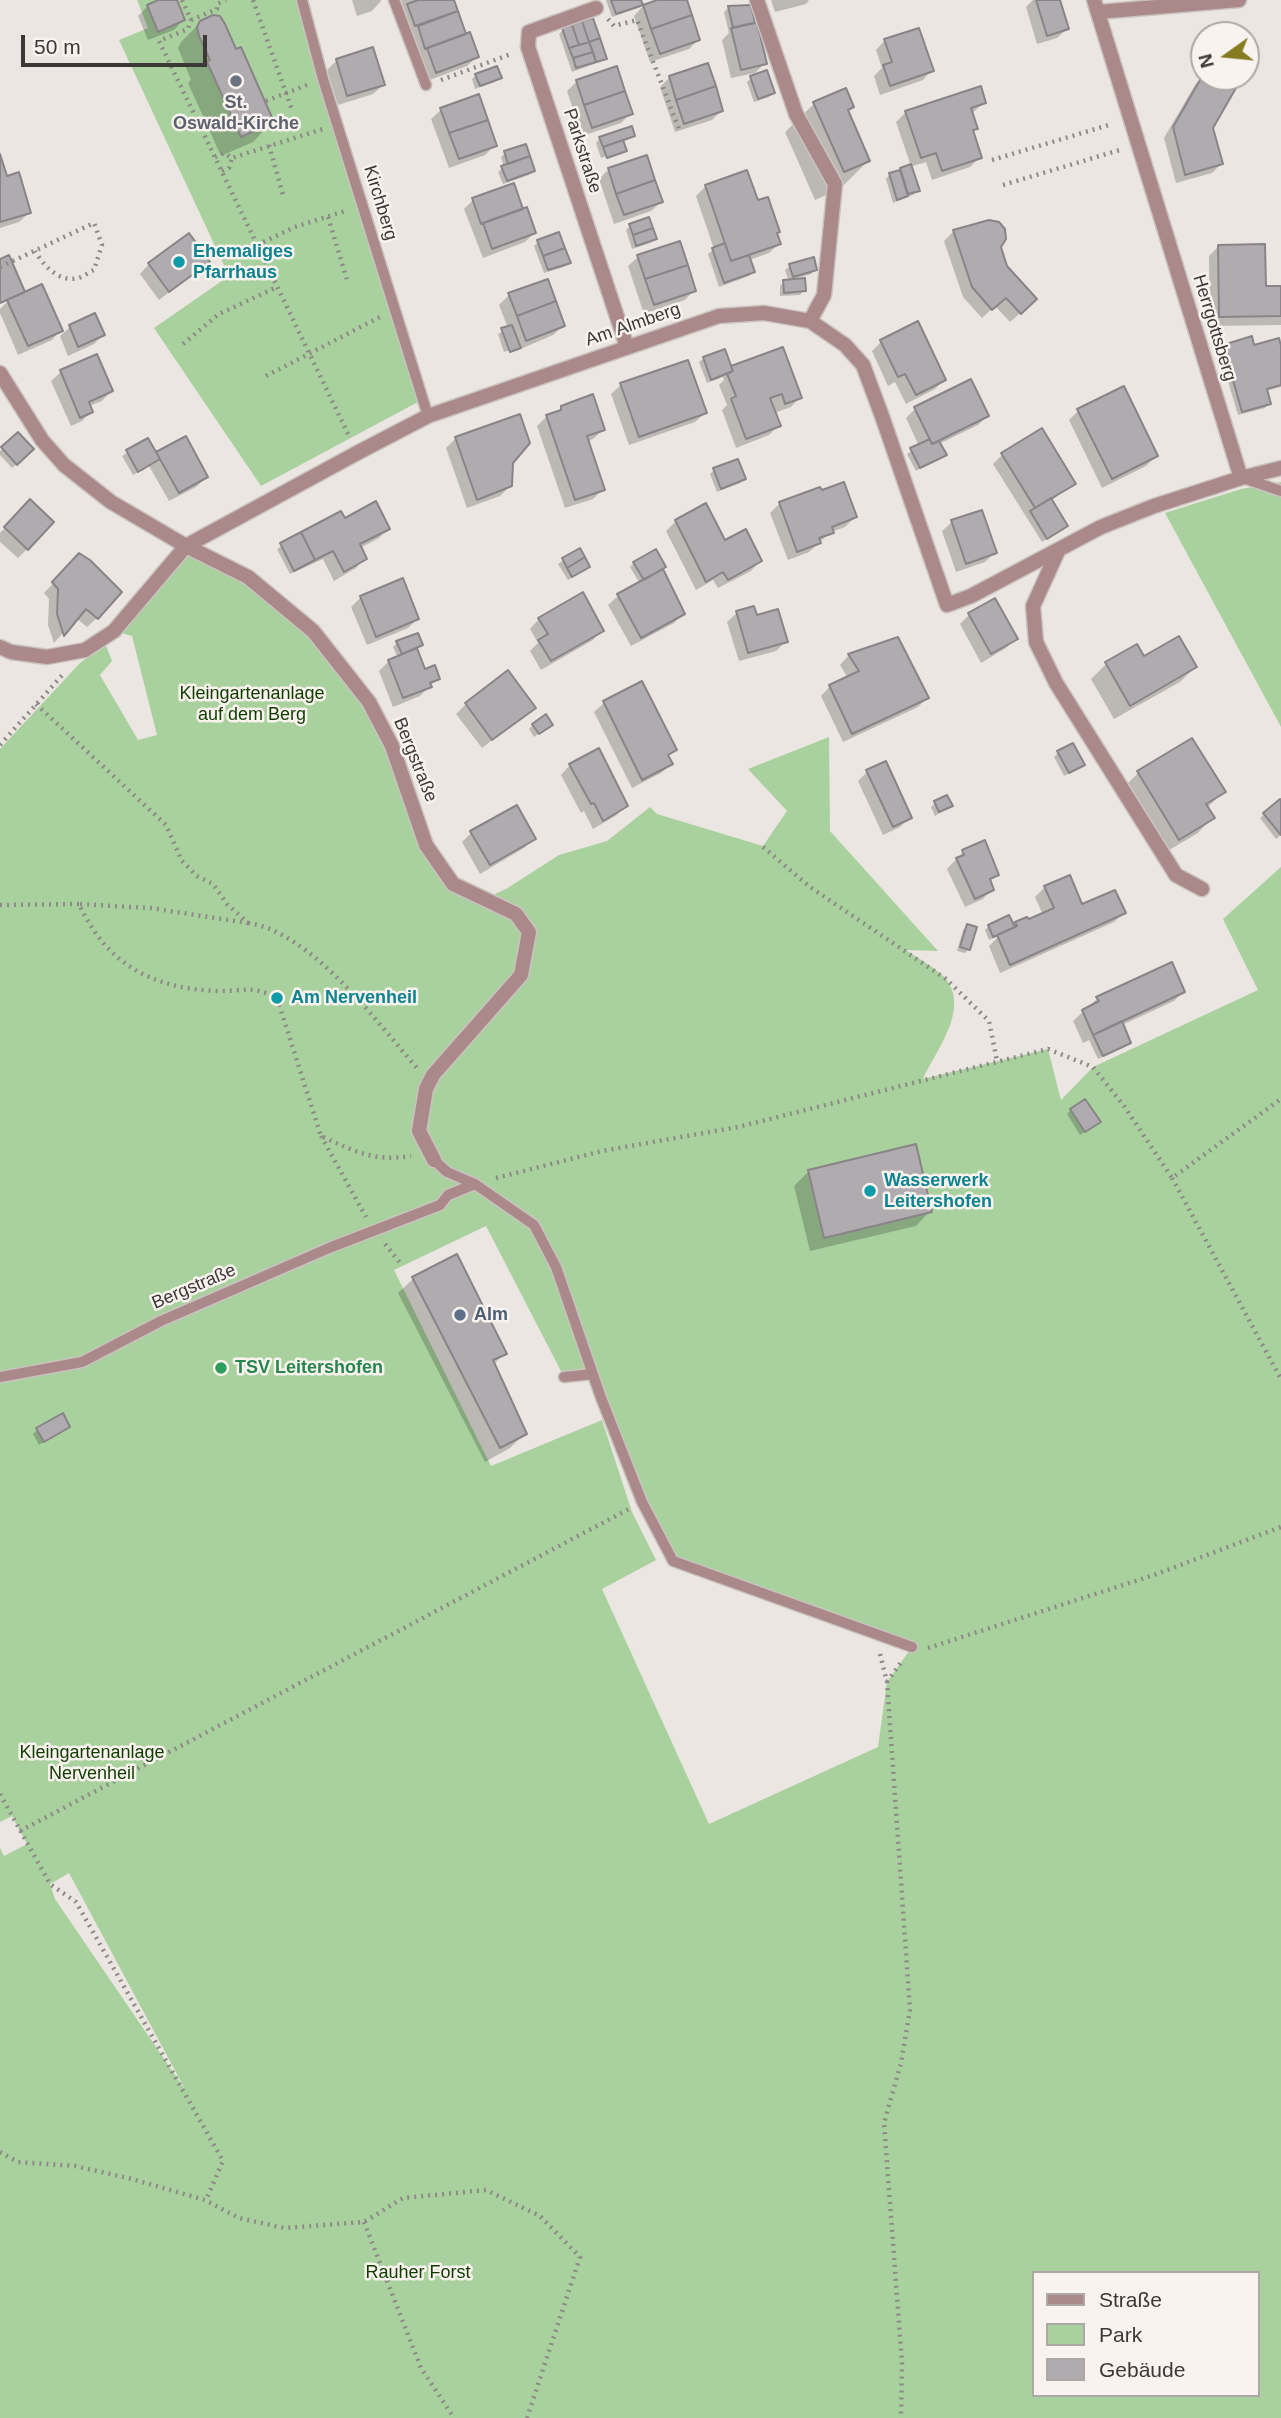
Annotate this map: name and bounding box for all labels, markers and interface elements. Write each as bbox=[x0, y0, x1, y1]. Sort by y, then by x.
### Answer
scale bar bbox=[24, 21, 210, 65]
north arrow bbox=[1190, 21, 1260, 91]
text: 50 m bbox=[34, 35, 81, 58]
text: N bbox=[1194, 52, 1218, 70]
marker: St. Oswald-Kirche bbox=[228, 73, 244, 89]
place label: St. Oswald-Kirche bbox=[173, 92, 299, 134]
street label: Parkstraße bbox=[558, 106, 606, 196]
street label: Kirchberg bbox=[358, 163, 402, 243]
place label: Ehemaliges Pfarrhaus bbox=[193, 241, 293, 284]
marker: Ehemaliges Pfarrhaus bbox=[171, 254, 187, 270]
street label: Herrgottsberg bbox=[1188, 272, 1240, 384]
street label: Am Almberg bbox=[583, 299, 683, 351]
park label: Kleingartenanlage auf dem Berg bbox=[179, 683, 325, 726]
street label: Bergstraße bbox=[388, 715, 442, 805]
place label: Am Nervenheil bbox=[291, 987, 417, 1009]
marker: Am Nervenheil bbox=[269, 990, 285, 1006]
place label: Wasserwerk Leitershofen bbox=[884, 1170, 992, 1212]
marker: Wasserwerk Leitershofen bbox=[862, 1183, 878, 1199]
street label: Bergstraße bbox=[149, 1260, 239, 1314]
place label: Alm bbox=[474, 1304, 508, 1326]
marker: Alm bbox=[452, 1307, 468, 1323]
place label: TSV Leitershofen bbox=[235, 1357, 383, 1379]
marker: TSV Leitershofen bbox=[213, 1360, 229, 1376]
park label: Kleingartenanlage Nervenheil bbox=[19, 1742, 165, 1784]
park label: Rauher Forst bbox=[365, 2262, 471, 2284]
legend bbox=[1032, 2271, 1260, 2397]
text: Straße bbox=[1099, 2288, 1162, 2311]
text: Park bbox=[1099, 2323, 1142, 2346]
text: Gebäude bbox=[1099, 2358, 1185, 2381]

